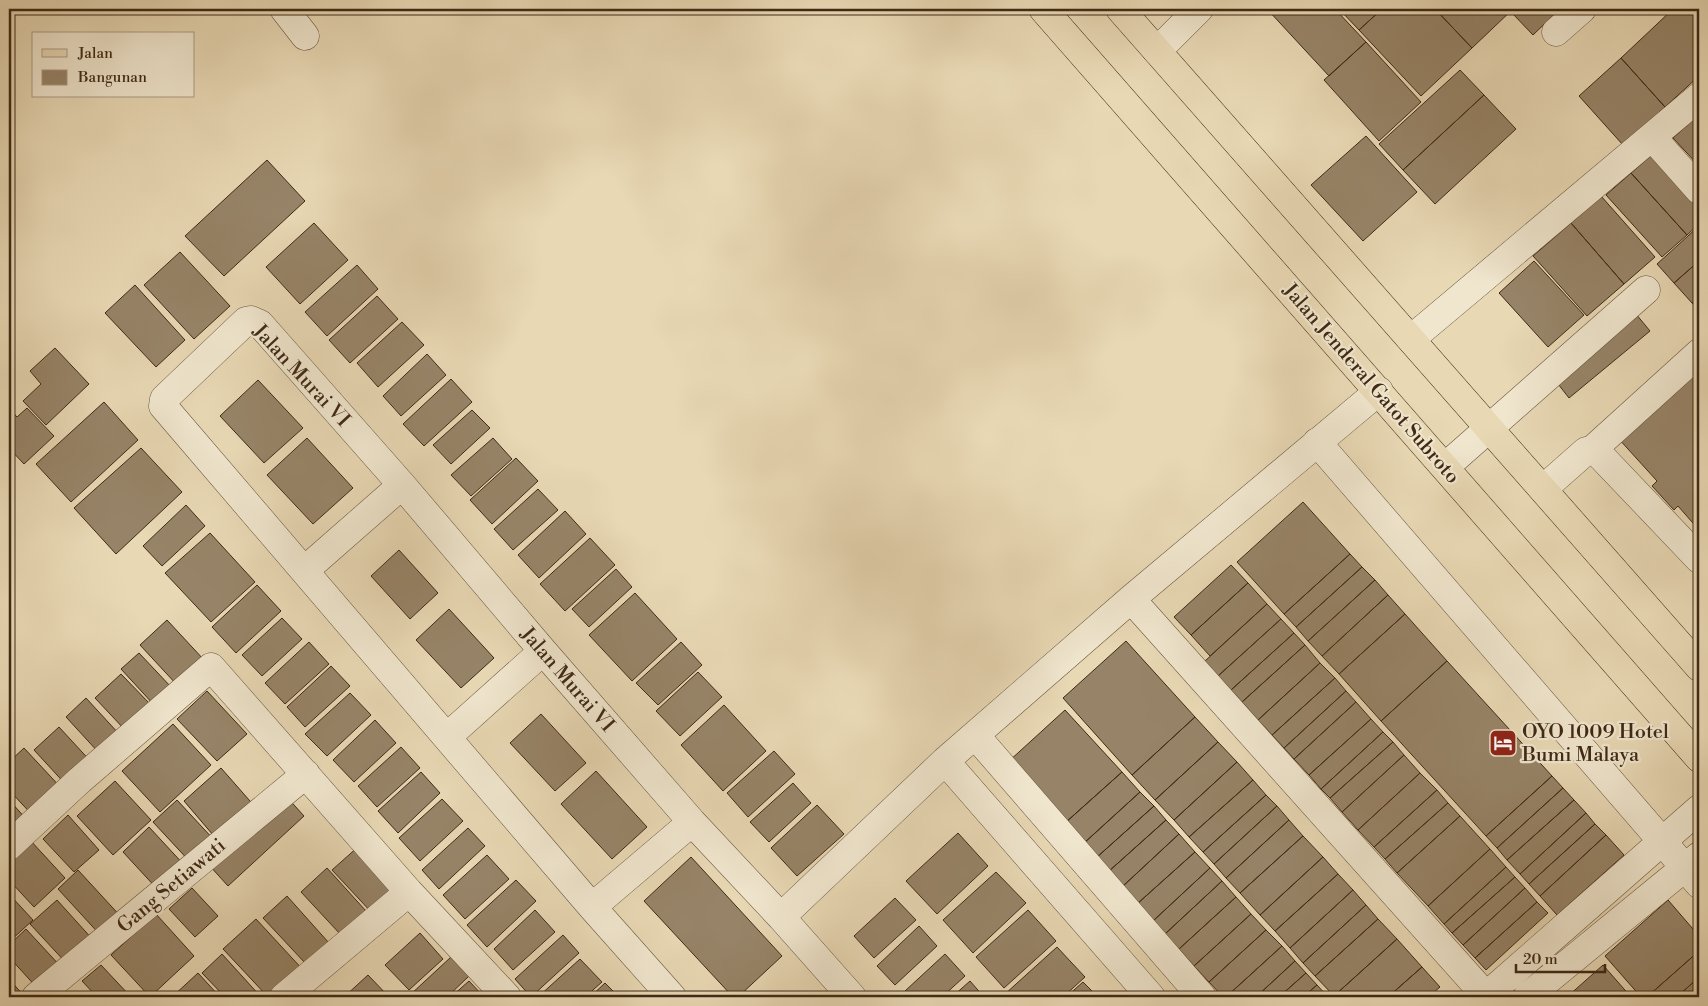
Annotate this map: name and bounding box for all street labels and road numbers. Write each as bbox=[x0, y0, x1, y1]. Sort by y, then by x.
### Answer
street label: Jalan Jenderal Gatot Subroto bbox=[1276, 278, 1465, 489]
street label: Jalan Murai VI bbox=[246, 319, 355, 433]
street label: Jalan Murai VI bbox=[514, 622, 620, 738]
street label: Gang Setiawati bbox=[113, 833, 232, 939]

